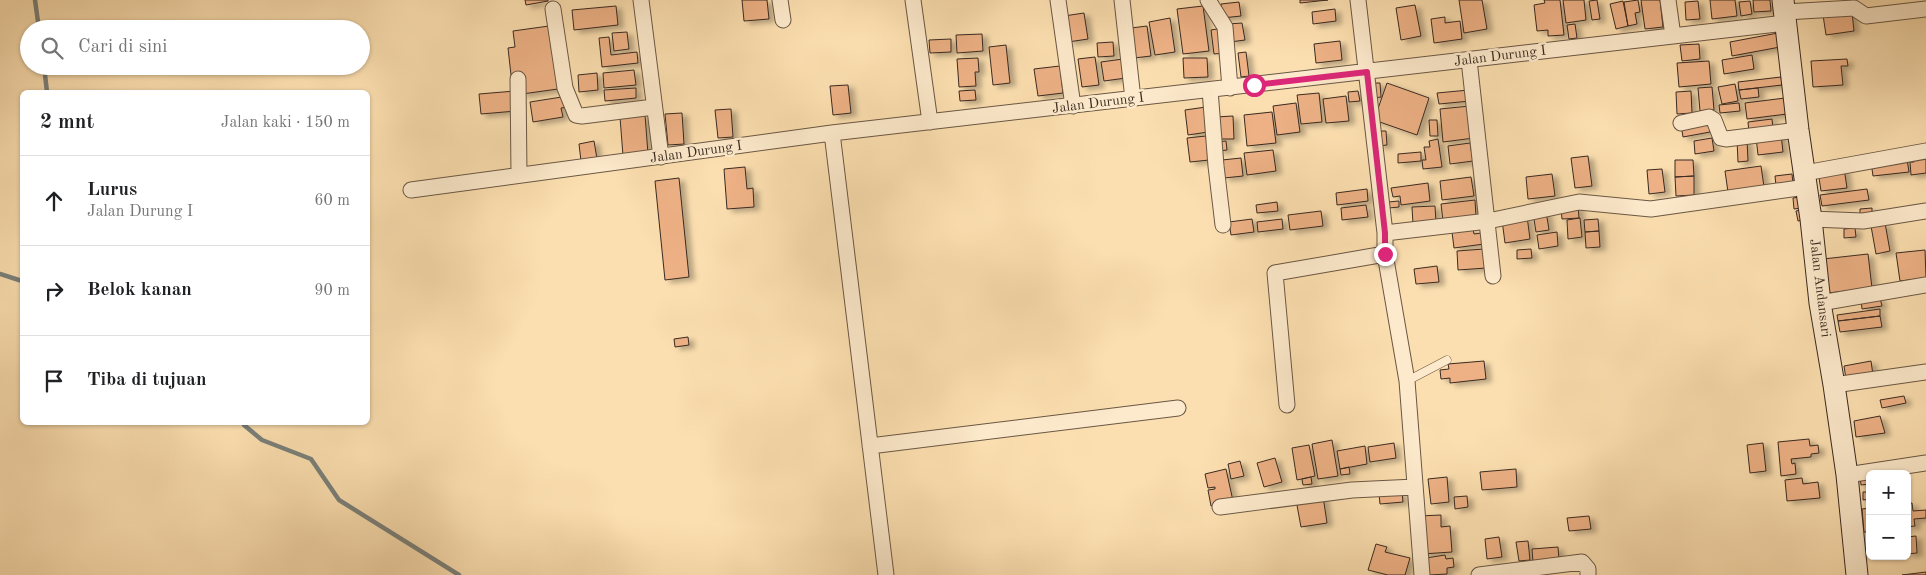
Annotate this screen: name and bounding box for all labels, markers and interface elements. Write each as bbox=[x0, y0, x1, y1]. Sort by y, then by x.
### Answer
search box bbox=[20, 20, 370, 75]
icon: search bbox=[38, 34, 66, 62]
text: Cari di sini bbox=[78, 38, 168, 57]
street label: Jalan Durung I bbox=[1453, 43, 1547, 69]
route start bbox=[1243, 74, 1266, 97]
street label: Jalan Durung I bbox=[1051, 90, 1145, 116]
text: 2 mnt bbox=[40, 112, 94, 133]
text: Jalan kaki · 150 m bbox=[221, 115, 350, 131]
street label: Jalan Durung I bbox=[649, 139, 743, 165]
text: Lurus bbox=[87, 181, 137, 200]
icon: ahead bbox=[40, 187, 68, 215]
text: 60 m bbox=[314, 193, 350, 209]
text: Jalan Durung I bbox=[87, 204, 193, 220]
street label: Jalan Andansari bbox=[1807, 238, 1833, 338]
route end bbox=[1374, 243, 1397, 266]
icon: right bbox=[40, 277, 68, 305]
text: Belok kanan bbox=[87, 281, 192, 300]
text: 90 m bbox=[314, 283, 350, 299]
icon: arrive bbox=[40, 367, 68, 395]
text: Tiba di tujuan bbox=[87, 371, 207, 390]
map controls bbox=[1866, 470, 1911, 560]
button: + bbox=[1866, 470, 1911, 515]
button: − bbox=[1866, 515, 1911, 560]

